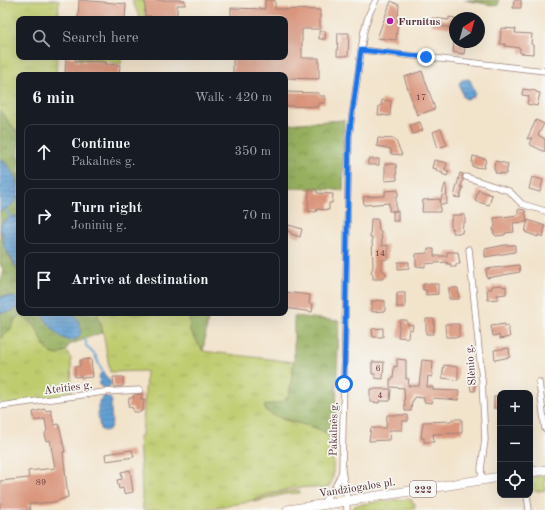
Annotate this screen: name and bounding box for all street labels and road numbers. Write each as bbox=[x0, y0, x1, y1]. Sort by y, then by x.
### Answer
street label: Slėnio g. bbox=[464, 344, 479, 386]
street label: Ateities g. bbox=[43, 380, 93, 397]
street label: Pakalnės g. bbox=[329, 402, 340, 456]
street label: Vandžiogalos pl. bbox=[318, 477, 396, 500]
road number: 222 bbox=[410, 481, 436, 497]

